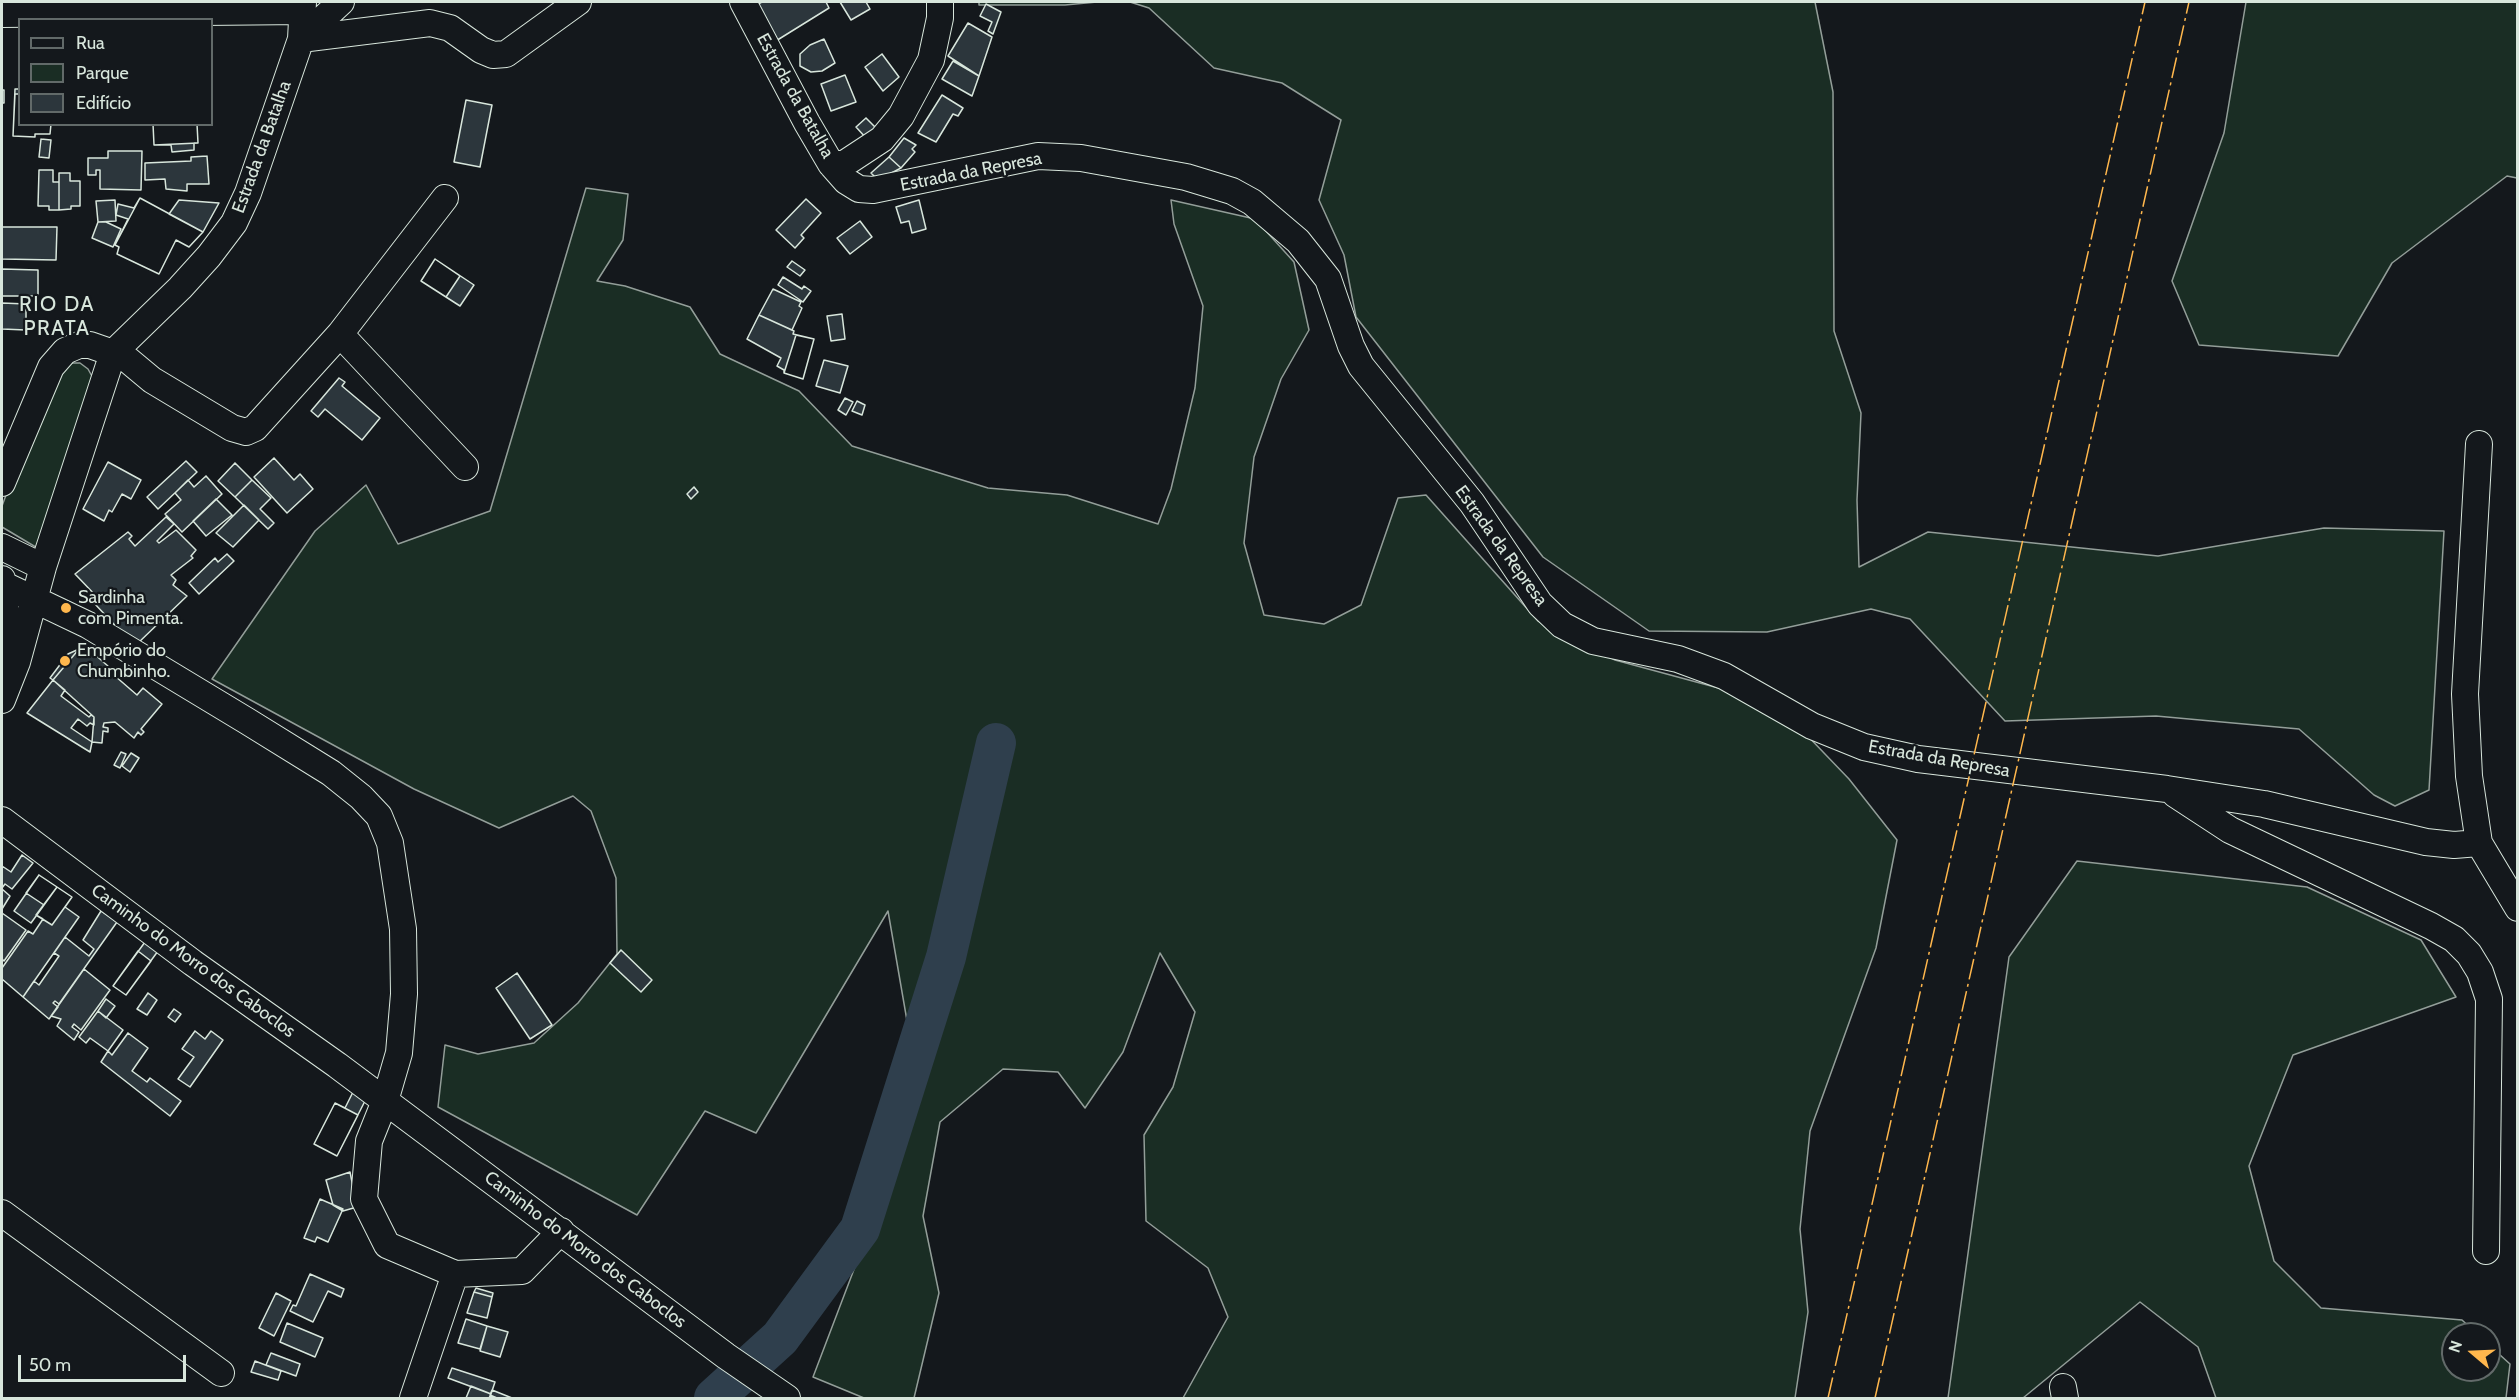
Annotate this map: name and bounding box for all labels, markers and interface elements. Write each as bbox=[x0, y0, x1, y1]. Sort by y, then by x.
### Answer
legend bbox=[18, 18, 213, 126]
street label: Estrada da Batalha bbox=[752, 30, 838, 162]
text: Rua bbox=[76, 32, 105, 54]
text: Parque bbox=[76, 62, 129, 84]
street label: Estrada da Batalha bbox=[228, 78, 296, 216]
text: Edifício bbox=[76, 92, 131, 114]
street label: Estrada da Represa bbox=[899, 148, 1043, 196]
district label: RIO DA PRATA bbox=[19, 292, 95, 342]
street label: Estrada da Represa bbox=[1450, 482, 1552, 610]
place label: Sardinha com Pimenta. bbox=[78, 587, 183, 630]
marker: Sardinha com Pimenta. bbox=[59, 601, 73, 615]
place label: Empório do Chumbinho. bbox=[77, 640, 170, 682]
marker: Empório do Chumbinho. bbox=[58, 654, 72, 668]
street label: Estrada da Represa bbox=[1866, 736, 2012, 782]
street label: Caminho do Morro dos Caboclos bbox=[87, 880, 299, 1042]
street label: Caminho do Morro dos Caboclos bbox=[480, 1167, 690, 1333]
north arrow bbox=[2441, 1322, 2501, 1382]
text: N bbox=[2445, 1338, 2466, 1355]
scale bar bbox=[21, 1343, 189, 1381]
text: 50 m bbox=[29, 1354, 71, 1376]

